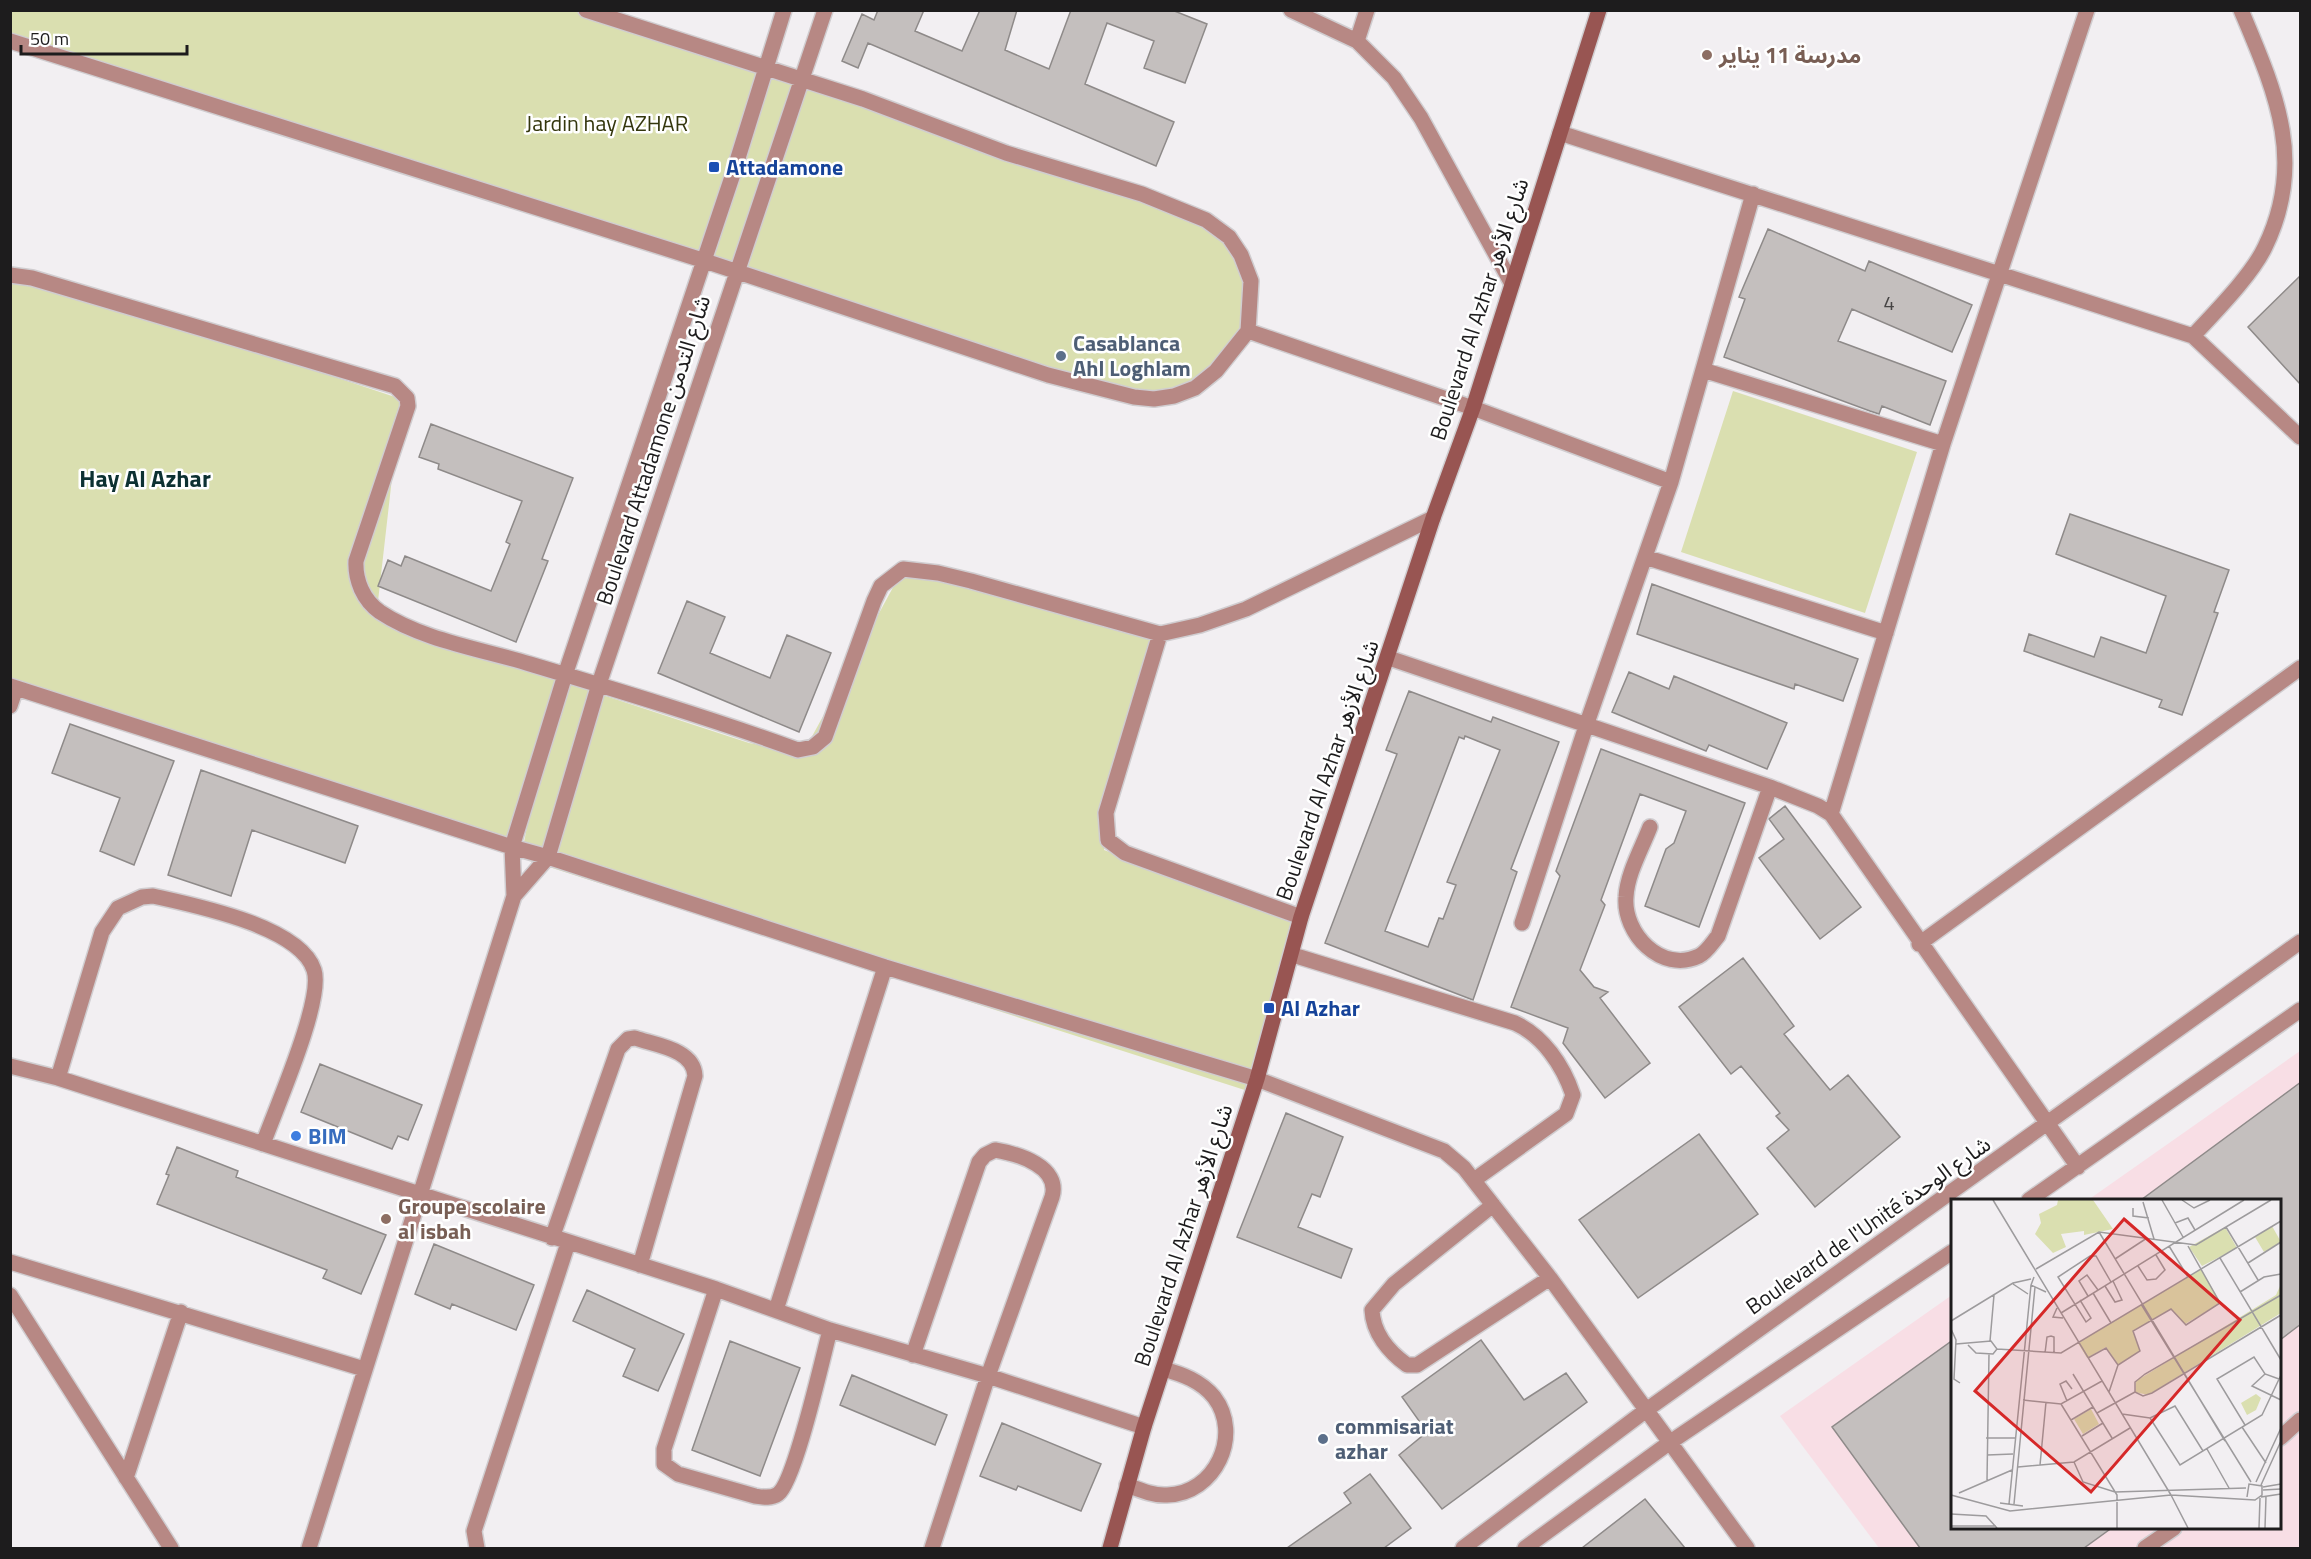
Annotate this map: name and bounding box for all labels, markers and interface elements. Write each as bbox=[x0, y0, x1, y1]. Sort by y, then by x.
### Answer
scale bar bbox=[21, 18, 188, 56]
text: 50 m bbox=[30, 25, 69, 52]
place label: مدرسة 11 يناير bbox=[1718, 38, 1861, 72]
marker: مدرسة 11 يناير bbox=[1700, 48, 1714, 62]
park label: Jardin hay AZHAR bbox=[526, 106, 688, 140]
place label: Attadamone bbox=[726, 150, 843, 184]
marker: Attadamone bbox=[707, 160, 721, 174]
street label: Boulevard Al Azhar شارع الأزهر bbox=[1421, 174, 1537, 444]
house number: 4 bbox=[1883, 287, 1895, 318]
street label: Boulevard Attadamone شارع التدمن bbox=[587, 291, 719, 609]
place label: Casablanca Ahl Loghlam bbox=[1073, 326, 1191, 385]
marker: Casablanca Ahl Loghlam bbox=[1054, 349, 1068, 363]
district label: Hay Al Azhar bbox=[79, 460, 211, 496]
street label: Boulevard Al Azhar شارع الأزهر bbox=[1266, 635, 1388, 905]
place label: Al Azhar bbox=[1281, 991, 1360, 1025]
marker: Al Azhar bbox=[1262, 1001, 1276, 1015]
street label: Boulevard Al Azhar شارع الأزهر bbox=[1125, 1100, 1241, 1370]
place label: BIM bbox=[308, 1119, 347, 1153]
street label: Boulevard de l'Unité شارع الوحدة bbox=[1738, 1127, 1998, 1323]
marker: BIM bbox=[289, 1129, 303, 1143]
place label: Groupe scolaire al isbah bbox=[398, 1189, 546, 1248]
inset map bbox=[1951, 1199, 2281, 1529]
marker: Groupe scolaire al isbah bbox=[379, 1212, 393, 1226]
place label: commisariat azhar bbox=[1335, 1409, 1454, 1468]
marker: commisariat azhar bbox=[1316, 1432, 1330, 1446]

